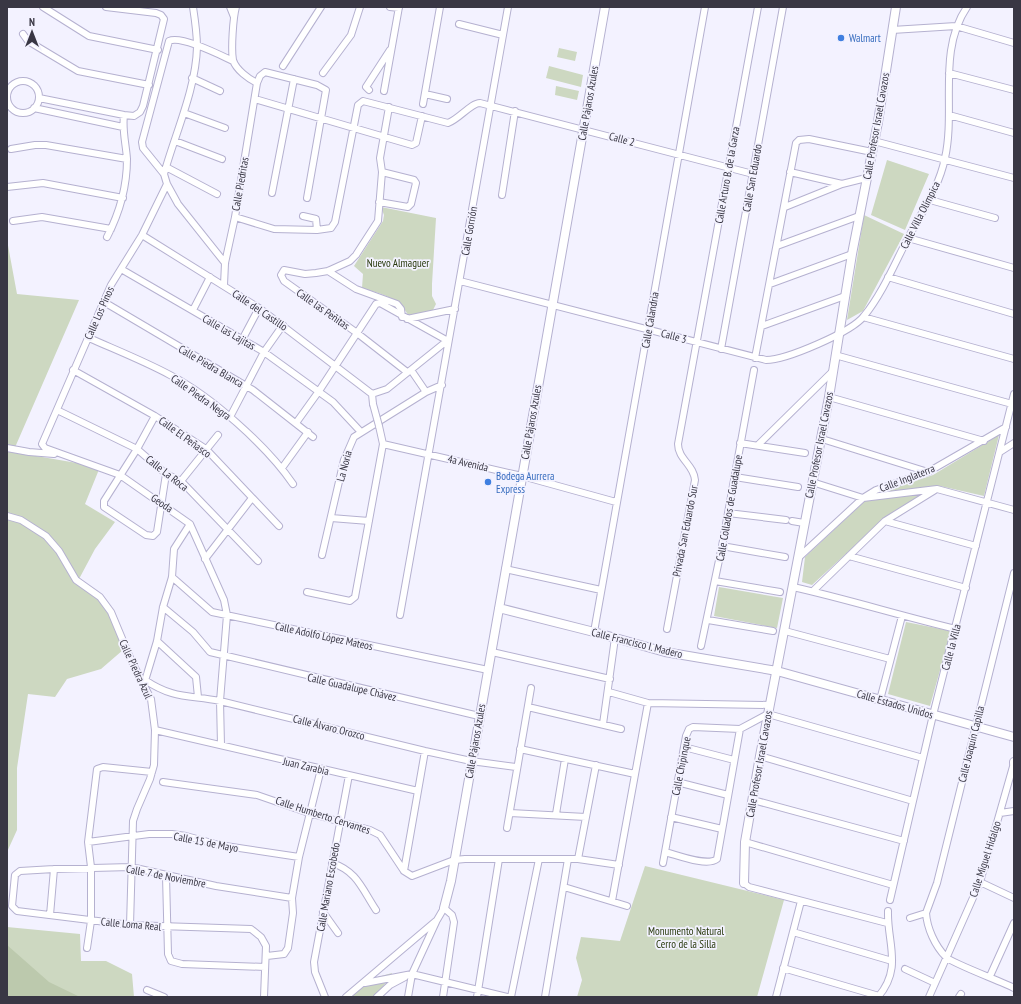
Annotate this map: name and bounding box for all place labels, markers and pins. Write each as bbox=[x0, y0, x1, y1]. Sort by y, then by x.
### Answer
place label: Walmart bbox=[849, 31, 881, 45]
marker: Walmart bbox=[836, 33, 846, 43]
place label: Bodega Aurrera Express bbox=[496, 469, 554, 496]
marker: Bodega Aurrera Express bbox=[483, 477, 493, 487]

